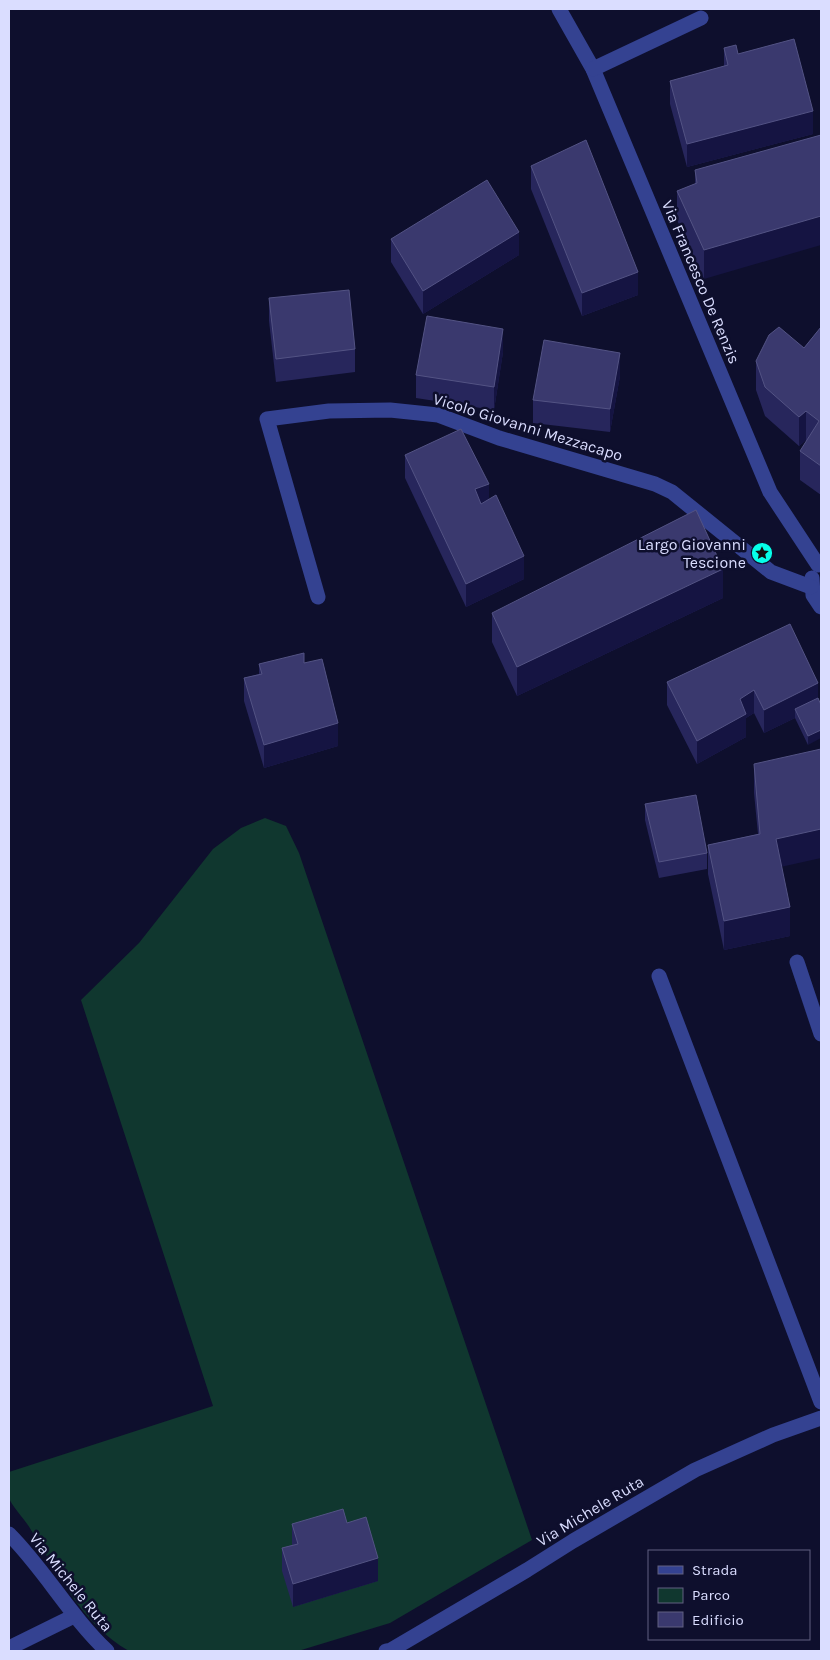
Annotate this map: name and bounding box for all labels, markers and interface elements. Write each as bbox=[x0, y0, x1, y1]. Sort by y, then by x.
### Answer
street label: Via Francesco De Renzis bbox=[658, 197, 744, 367]
street label: Vicolo Giovanni Mezzacapo bbox=[431, 389, 625, 465]
place label: Largo Giovanni Tescione bbox=[638, 535, 746, 572]
place icon: Largo Giovanni Tescione bbox=[750, 541, 774, 565]
street label: Via Michele Ruta bbox=[533, 1472, 647, 1550]
street label: Via Michele Ruta bbox=[25, 1529, 117, 1635]
legend bbox=[648, 1550, 810, 1640]
text: Strada bbox=[692, 1561, 738, 1579]
text: Parco bbox=[692, 1586, 730, 1604]
text: Edificio bbox=[692, 1611, 744, 1629]

